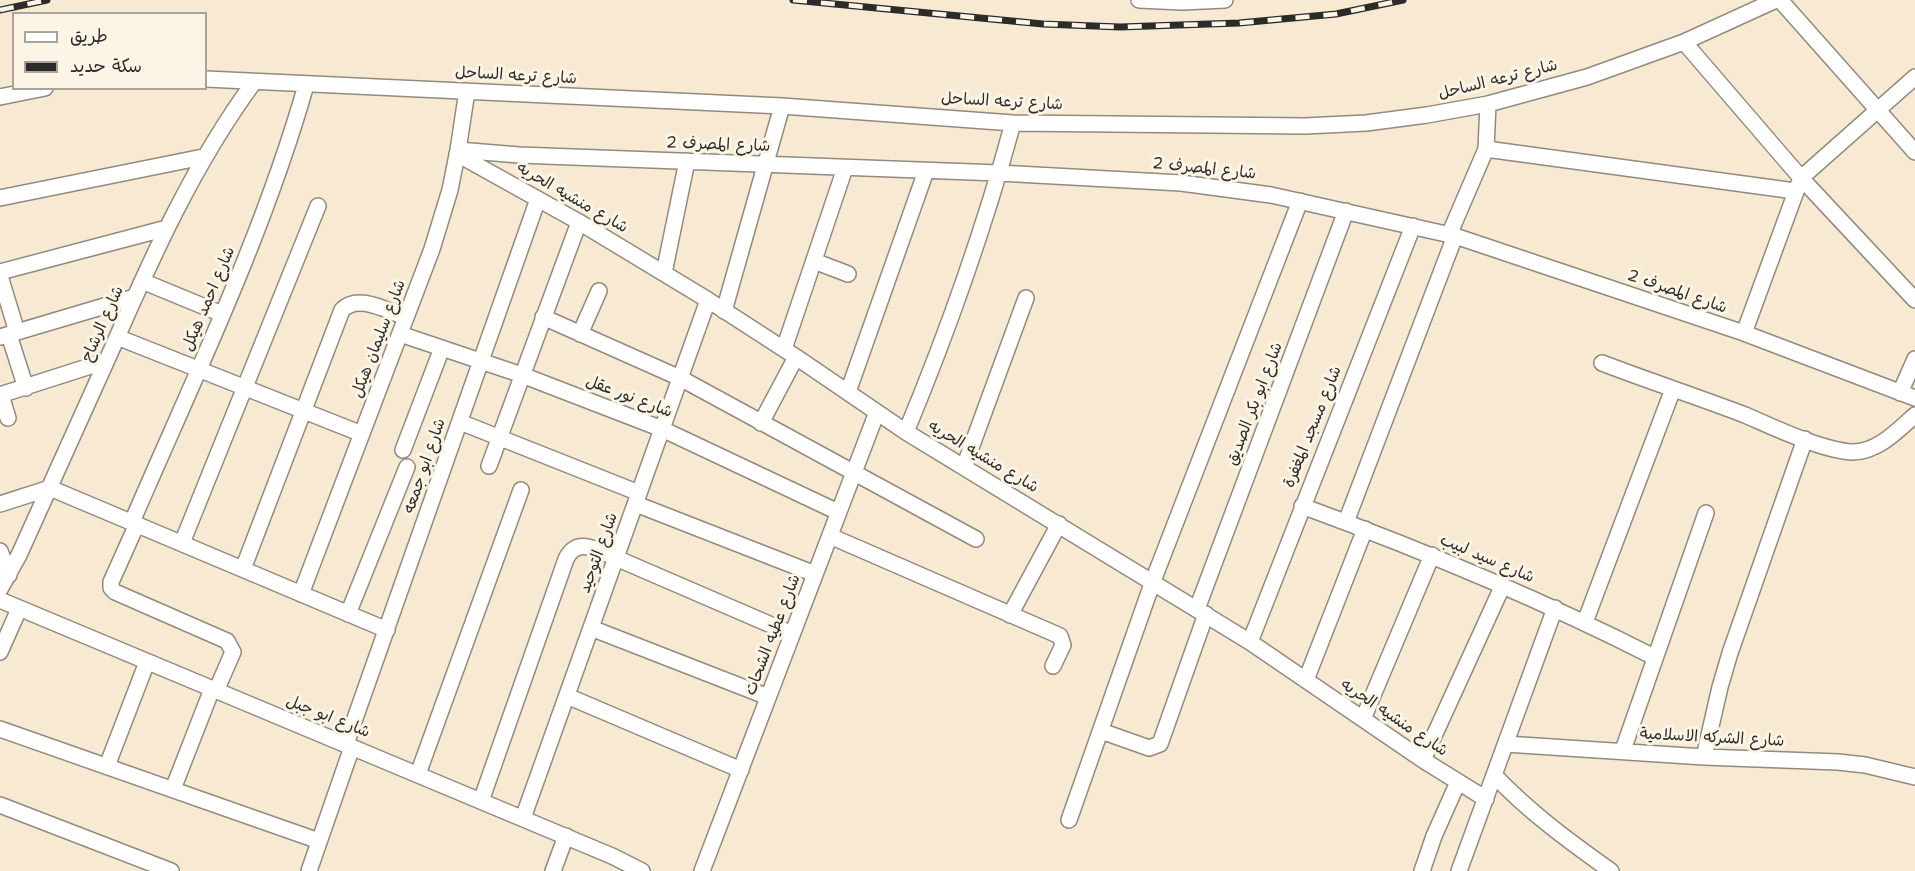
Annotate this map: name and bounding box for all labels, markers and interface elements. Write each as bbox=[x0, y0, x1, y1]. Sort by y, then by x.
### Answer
legend bbox=[12, 12, 207, 90]
text: طريق bbox=[70, 24, 108, 48]
text: سكة حديد bbox=[70, 54, 142, 78]
street label: شارع ترعه الساحل bbox=[1436, 56, 1560, 104]
street label: شارع ترعه الساحل bbox=[455, 63, 577, 89]
street label: شارع ترعه الساحل bbox=[941, 89, 1063, 115]
street label: شارع المصرف 2 bbox=[665, 134, 771, 156]
street label: شارع المصرف 2 bbox=[1151, 154, 1257, 184]
street label: شارع منشيه الحريه bbox=[513, 158, 631, 238]
street label: شارع احمد هيكل bbox=[178, 244, 240, 354]
street label: شارع المصرف 2 bbox=[1625, 266, 1729, 318]
street label: شارع سليمان هيكل bbox=[348, 277, 410, 401]
street label: شارع الرشاح bbox=[78, 283, 128, 365]
street label: شارع ابو بكر الصديق bbox=[1223, 340, 1287, 468]
street label: شارع مسجد المغفرة bbox=[1280, 363, 1346, 491]
street label: شارع نور عقل bbox=[583, 372, 675, 422]
street label: شارع ابو جمعه bbox=[400, 416, 450, 516]
street label: شارع منشيه الحريه bbox=[924, 417, 1042, 497]
street label: شارع التوحيد bbox=[576, 510, 622, 596]
street label: شارع سيد لبيب bbox=[1437, 530, 1537, 588]
street label: شارع عطيه الشحات bbox=[741, 572, 805, 698]
street label: شارع منشيه الحريه bbox=[1337, 675, 1451, 761]
street label: شارع ابو جبل bbox=[283, 691, 373, 743]
street label: شارع الشركه الاسلامية bbox=[1639, 725, 1785, 751]

